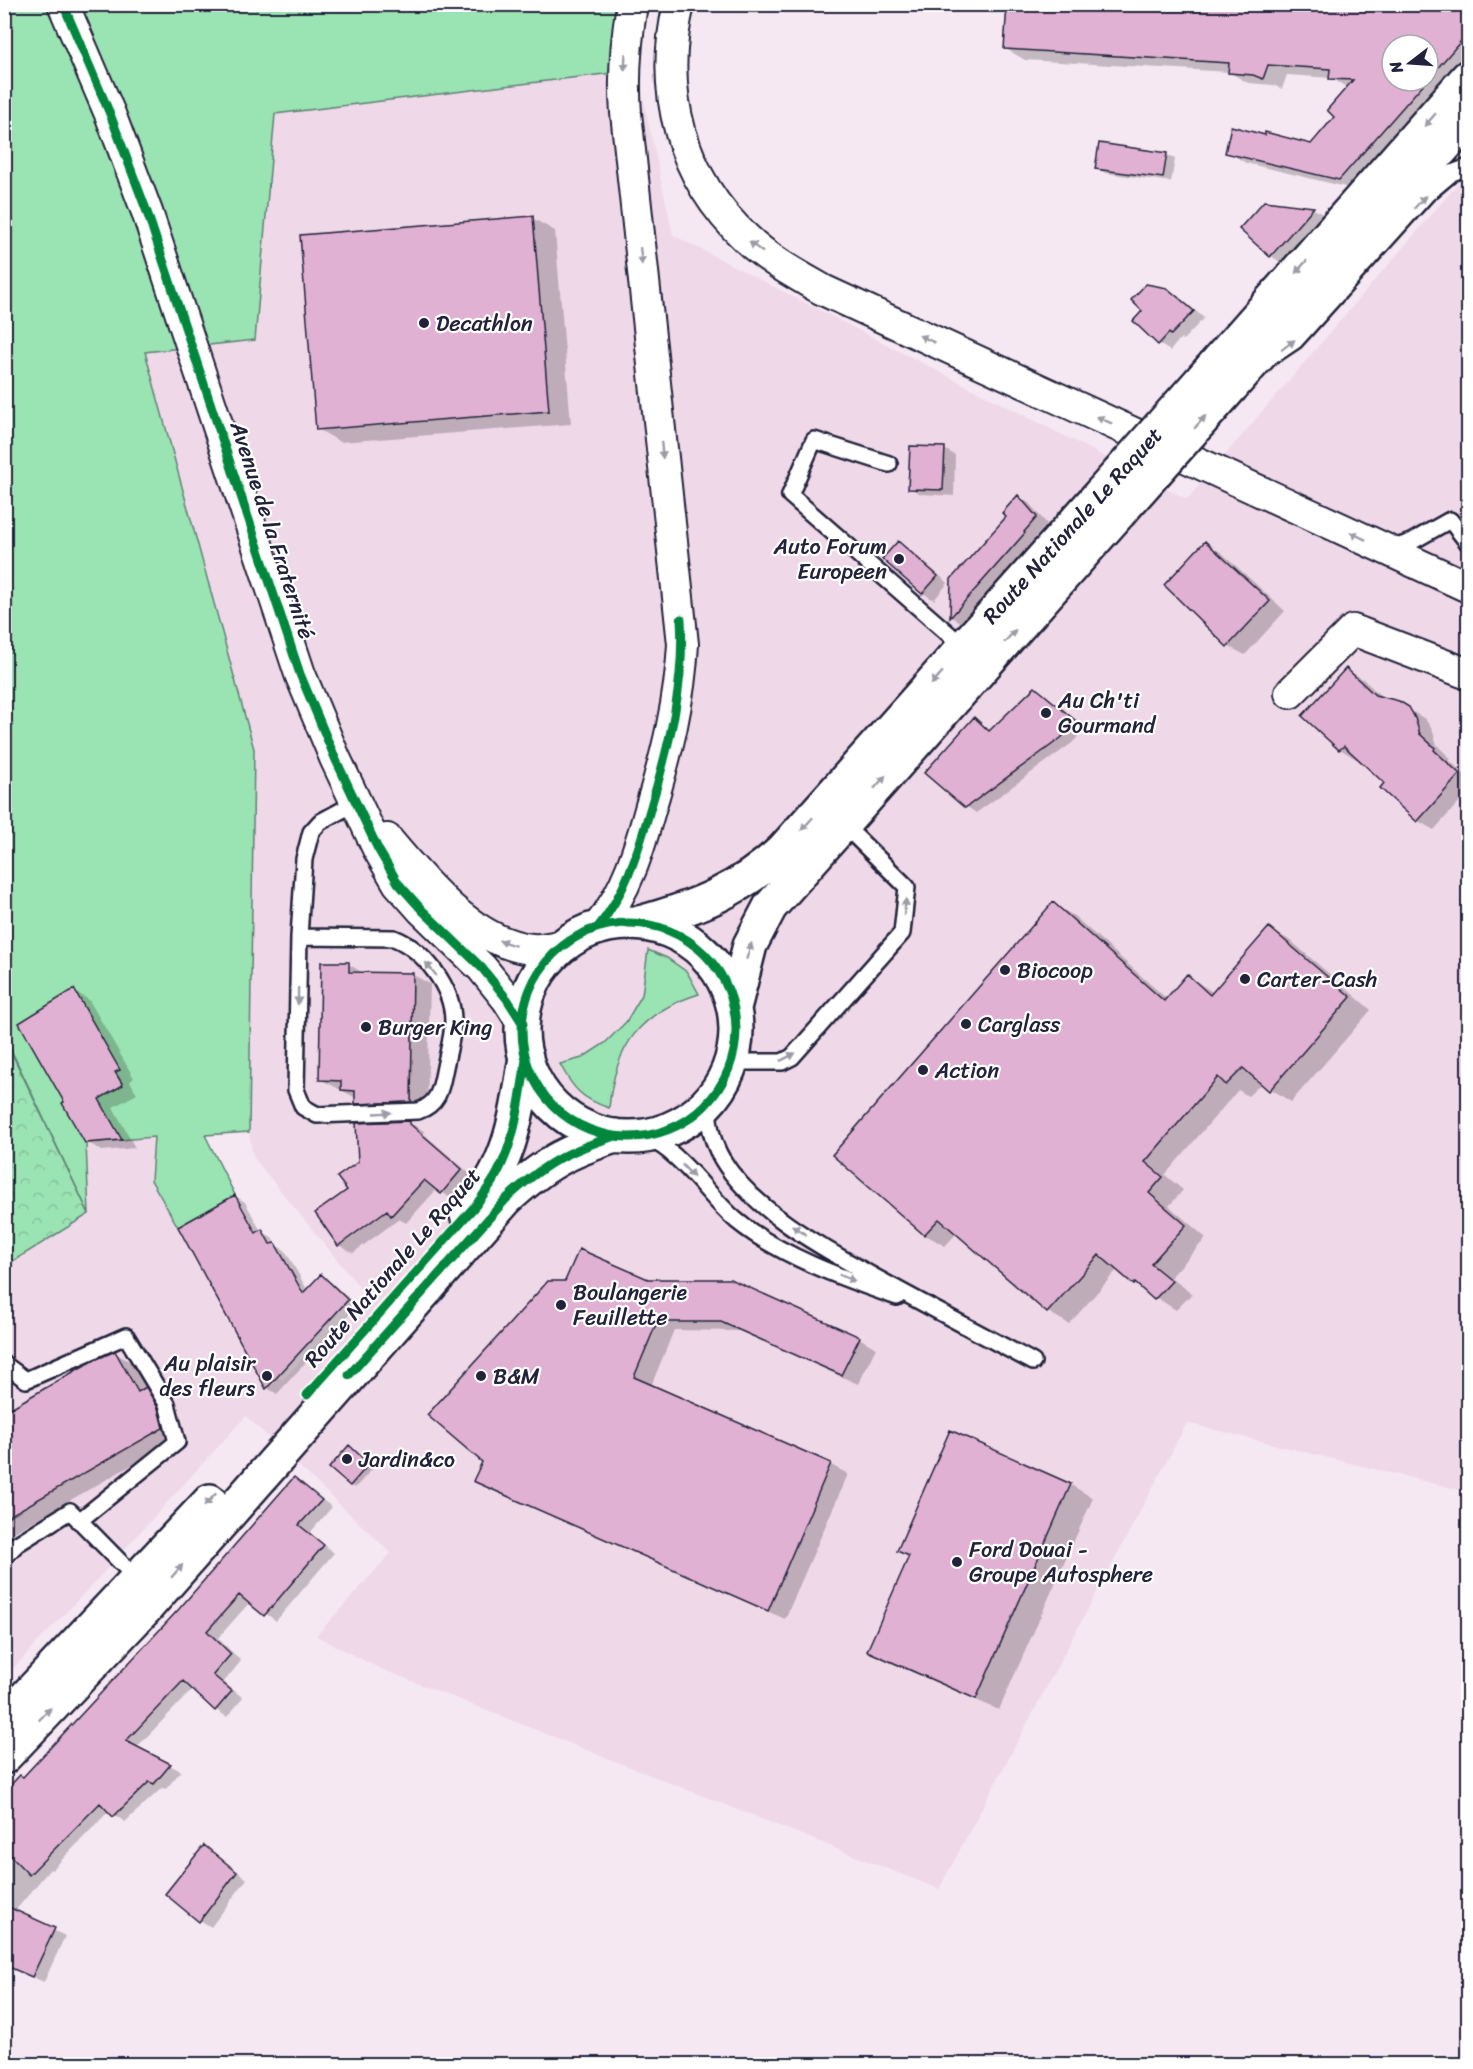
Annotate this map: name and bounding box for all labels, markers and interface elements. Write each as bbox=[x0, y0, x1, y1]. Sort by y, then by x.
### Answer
north arrow bbox=[1380, 33, 1440, 93]
one-way arrow bbox=[620, 53, 629, 72]
text: N bbox=[1380, 57, 1412, 78]
one-way arrow bbox=[1424, 112, 1437, 127]
one-way arrow bbox=[1413, 195, 1426, 210]
one-way arrow bbox=[748, 240, 764, 253]
one-way arrow bbox=[636, 247, 646, 266]
one-way arrow bbox=[1295, 259, 1308, 274]
place label: Decathlon bbox=[436, 304, 533, 343]
marker: Decathlon bbox=[417, 316, 431, 330]
one-way arrow bbox=[919, 334, 936, 343]
one-way arrow bbox=[1280, 339, 1296, 352]
street label: Avenue de la Fraternité bbox=[219, 415, 326, 644]
one-way arrow bbox=[1096, 415, 1113, 424]
one-way arrow bbox=[1193, 415, 1206, 430]
street label: Route Nationale Le Raquet bbox=[972, 417, 1173, 633]
one-way arrow bbox=[657, 441, 667, 460]
place label: Auto Forum Europeen bbox=[773, 527, 887, 591]
one-way arrow bbox=[1350, 531, 1367, 540]
marker: Auto Forum Europeen bbox=[892, 552, 906, 566]
one-way arrow bbox=[1003, 629, 1016, 644]
one-way arrow bbox=[930, 671, 944, 686]
place label: Au Ch'ti Gourmand bbox=[1057, 681, 1157, 745]
marker: Au Ch'ti Gourmand bbox=[1039, 706, 1053, 720]
one-way arrow bbox=[873, 775, 886, 790]
one-way arrow bbox=[801, 816, 814, 831]
one-way arrow bbox=[900, 898, 909, 917]
one-way arrow bbox=[498, 938, 516, 947]
one-way arrow bbox=[744, 942, 754, 960]
place label: Biocoop bbox=[1017, 951, 1093, 990]
place label: Carter-Cash bbox=[1257, 960, 1377, 999]
one-way arrow bbox=[425, 961, 438, 977]
marker: Biocoop bbox=[998, 963, 1012, 977]
marker: Carter-Cash bbox=[1238, 972, 1252, 986]
one-way arrow bbox=[293, 986, 303, 1005]
place label: Carglass bbox=[978, 1005, 1061, 1044]
place label: Burger King bbox=[378, 1008, 492, 1047]
marker: Carglass bbox=[959, 1017, 973, 1031]
marker: Burger King bbox=[359, 1020, 373, 1034]
place label: Action bbox=[934, 1051, 999, 1090]
one-way arrow bbox=[779, 1053, 797, 1063]
marker: Action bbox=[916, 1063, 930, 1077]
one-way arrow bbox=[374, 1108, 393, 1117]
street label: Route Nationale Le Raquet bbox=[294, 1158, 491, 1376]
one-way arrow bbox=[681, 1163, 695, 1178]
one-way arrow bbox=[791, 1224, 807, 1236]
place label: Boulangerie Feuillette bbox=[573, 1273, 688, 1337]
one-way arrow bbox=[839, 1273, 857, 1283]
marker: Boulangerie Feuillette bbox=[554, 1298, 568, 1312]
place label: Au plaisir des fleurs bbox=[159, 1344, 257, 1408]
place label: B&M bbox=[493, 1357, 540, 1396]
marker: Au plaisir des fleurs bbox=[260, 1369, 274, 1383]
marker: B&M bbox=[474, 1369, 488, 1383]
place label: Jardin&co bbox=[358, 1440, 455, 1479]
marker: Jardin&co bbox=[340, 1452, 354, 1466]
one-way arrow bbox=[203, 1493, 217, 1508]
place label: Ford Douai - Groupe Autosphere bbox=[969, 1530, 1153, 1594]
marker: Ford Douai - Groupe Autosphere bbox=[950, 1555, 964, 1569]
one-way arrow bbox=[170, 1564, 183, 1579]
one-way arrow bbox=[38, 1707, 52, 1722]

